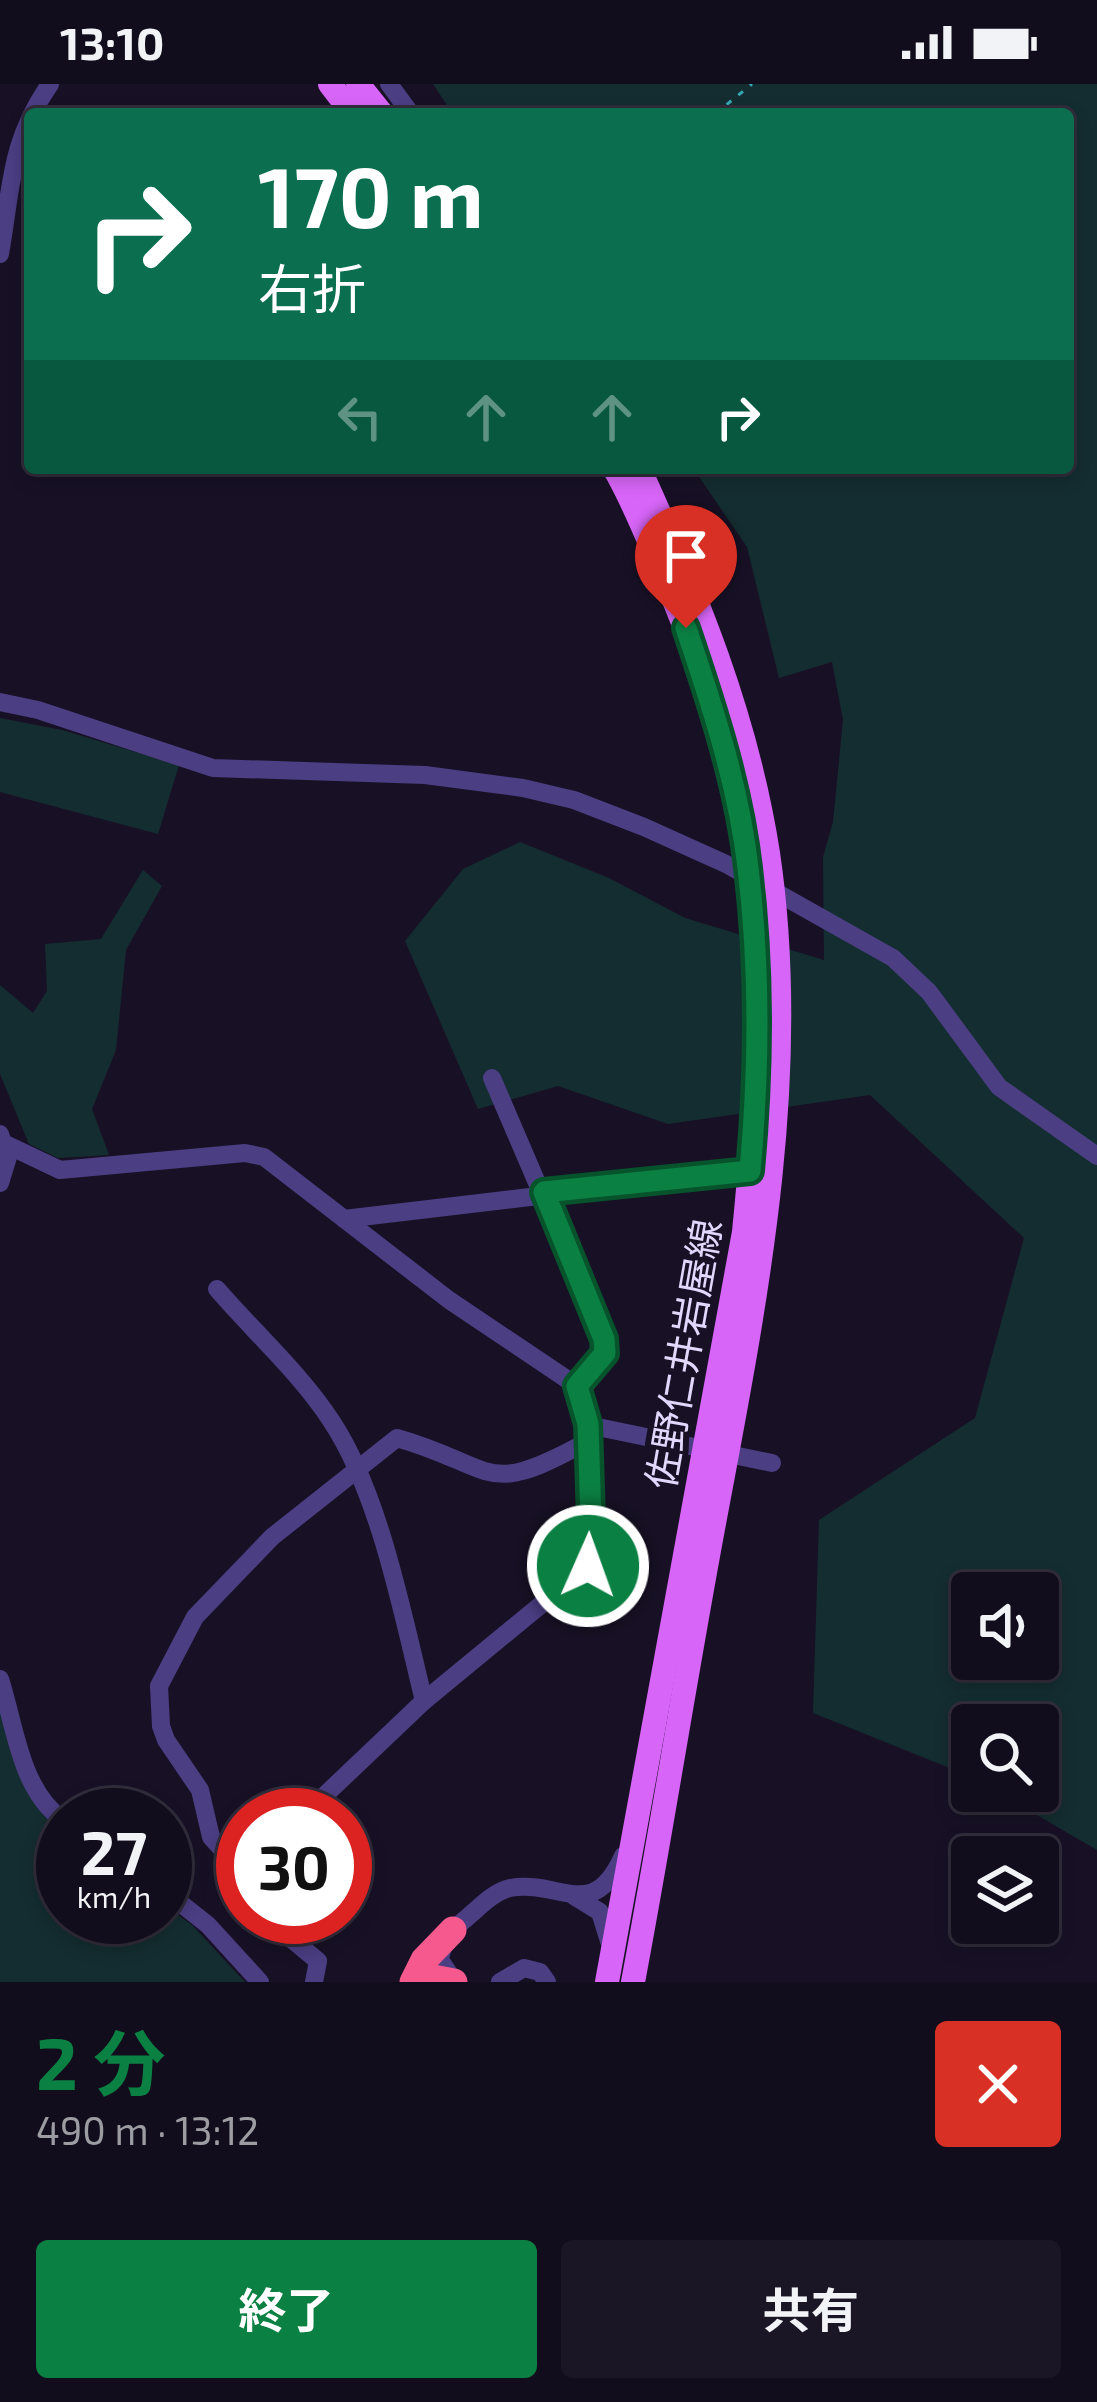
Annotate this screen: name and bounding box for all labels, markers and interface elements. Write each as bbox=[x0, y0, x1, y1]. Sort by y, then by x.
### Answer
text: 13:10 bbox=[60, 15, 164, 69]
text: 170 m bbox=[258, 144, 484, 245]
icon: right bbox=[60, 156, 216, 312]
text: 右折 bbox=[258, 255, 366, 320]
icon: left bbox=[327, 384, 393, 450]
icon: ahead bbox=[453, 384, 519, 450]
icon: ahead bbox=[579, 384, 645, 450]
icon: right bbox=[705, 384, 771, 450]
pin bbox=[635, 505, 737, 628]
icon: arrive bbox=[653, 523, 719, 589]
street label: 佐野仁井岩屋線 bbox=[636, 1215, 729, 1492]
position arrow bbox=[525, 1503, 651, 1629]
map controls bbox=[951, 1572, 1059, 1944]
button: sound bbox=[951, 1572, 1059, 1680]
button: search bbox=[951, 1704, 1059, 1812]
speed limit sign: 30 bbox=[216, 1788, 372, 1944]
text: 27 bbox=[81, 1815, 147, 1887]
button: layers bbox=[951, 1836, 1059, 1944]
text: km/h bbox=[77, 1878, 151, 1914]
text: 2 分 bbox=[36, 2018, 165, 2104]
button: close bbox=[935, 2021, 1061, 2147]
text: 490 m · 13:12 bbox=[36, 2106, 259, 2153]
button: 終了 bbox=[36, 2240, 537, 2378]
button: 共有 bbox=[561, 2240, 1061, 2378]

